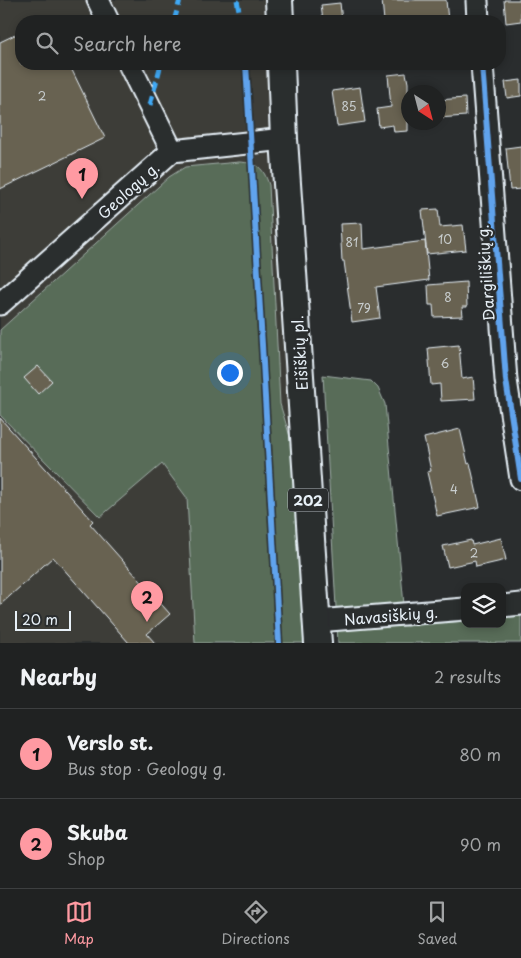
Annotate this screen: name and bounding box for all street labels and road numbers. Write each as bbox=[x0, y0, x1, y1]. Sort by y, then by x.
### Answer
street label: Geologų g. bbox=[92, 156, 164, 224]
street label: Dargiliškių g. bbox=[470, 224, 500, 322]
street label: Eišiškių pl. bbox=[285, 315, 313, 391]
road number: 202 bbox=[288, 488, 328, 512]
street label: Navasiškių g. bbox=[343, 599, 439, 631]

